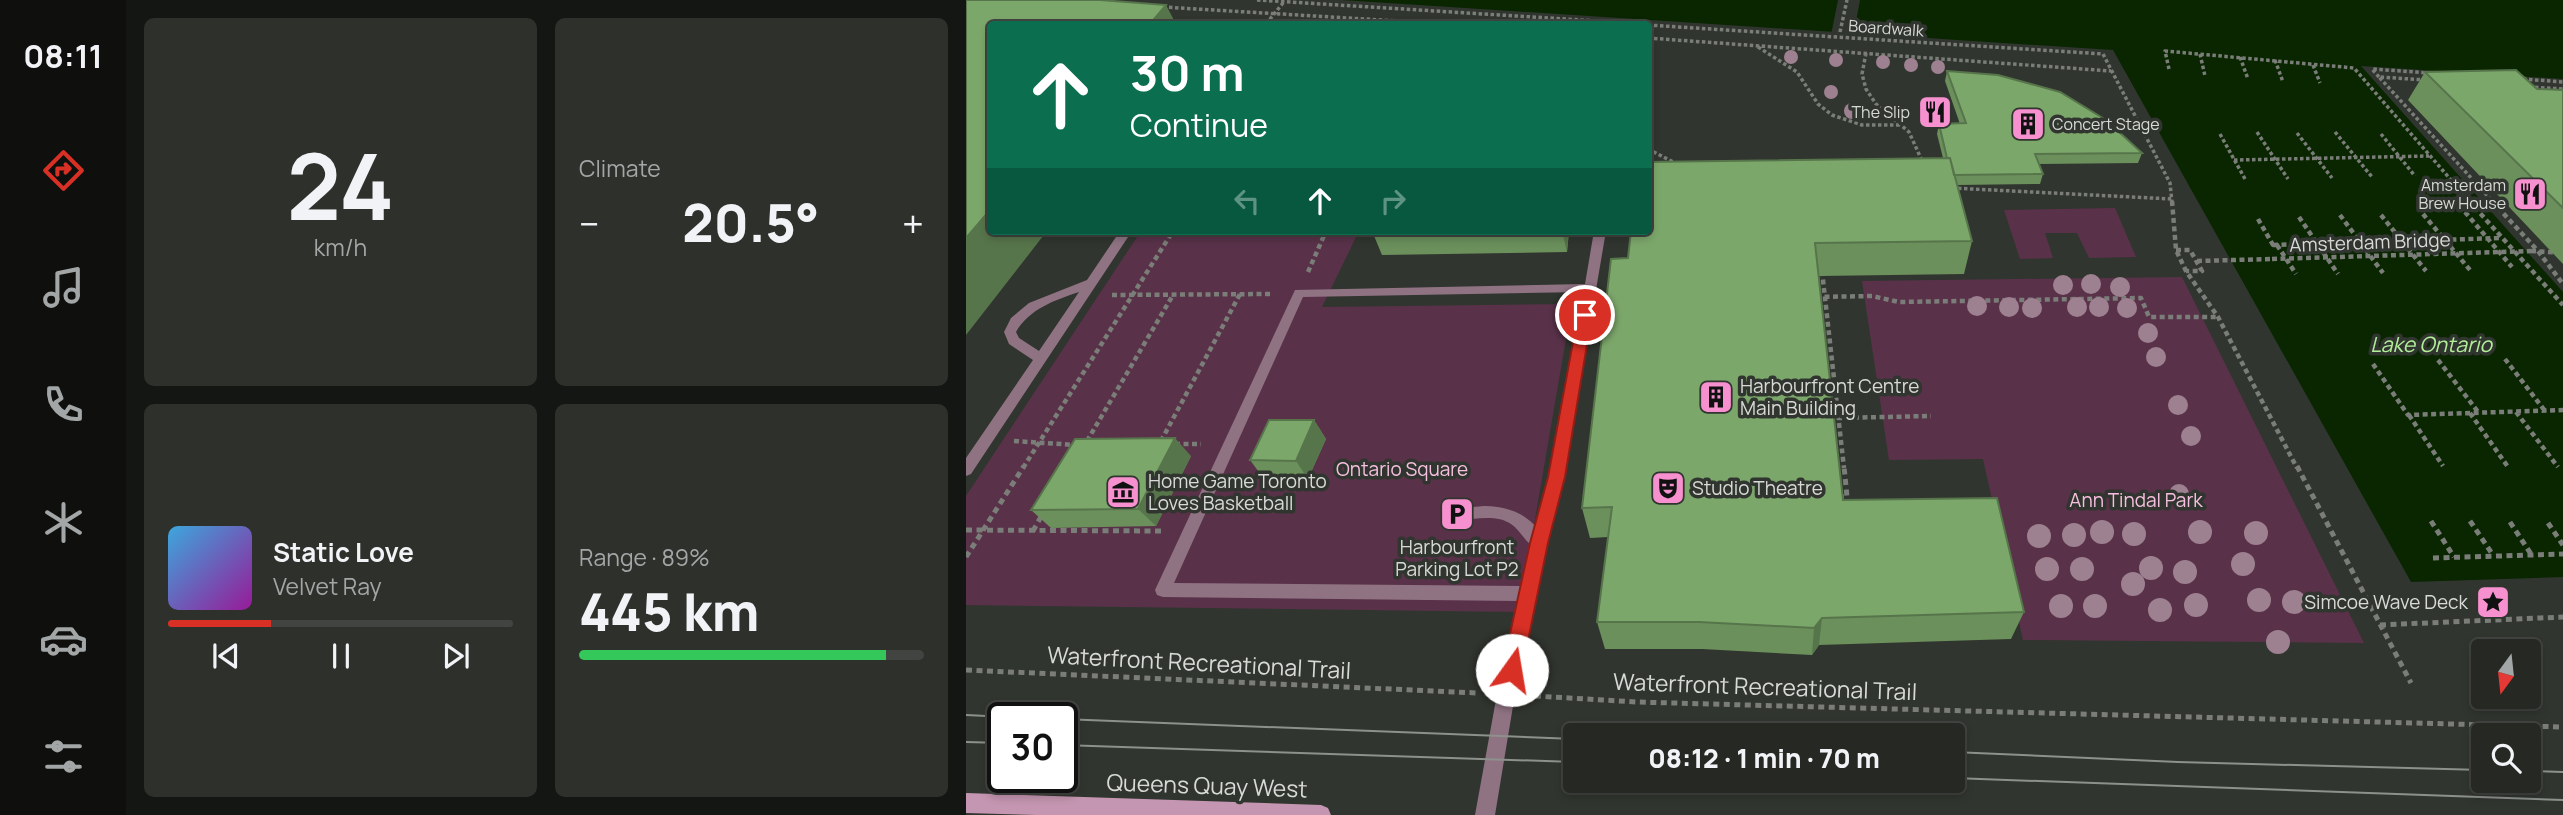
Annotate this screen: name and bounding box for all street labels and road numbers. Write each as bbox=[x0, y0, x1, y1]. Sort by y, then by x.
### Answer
street label: Boardwalk bbox=[1848, 14, 1926, 42]
street label: Amsterdam Bridge bbox=[2289, 226, 2451, 258]
street label: Waterfront Recreational Trail bbox=[1046, 638, 1352, 686]
street label: Waterfront Recreational Trail bbox=[1612, 665, 1918, 707]
street label: Queens Quay West bbox=[1106, 765, 1308, 805]

